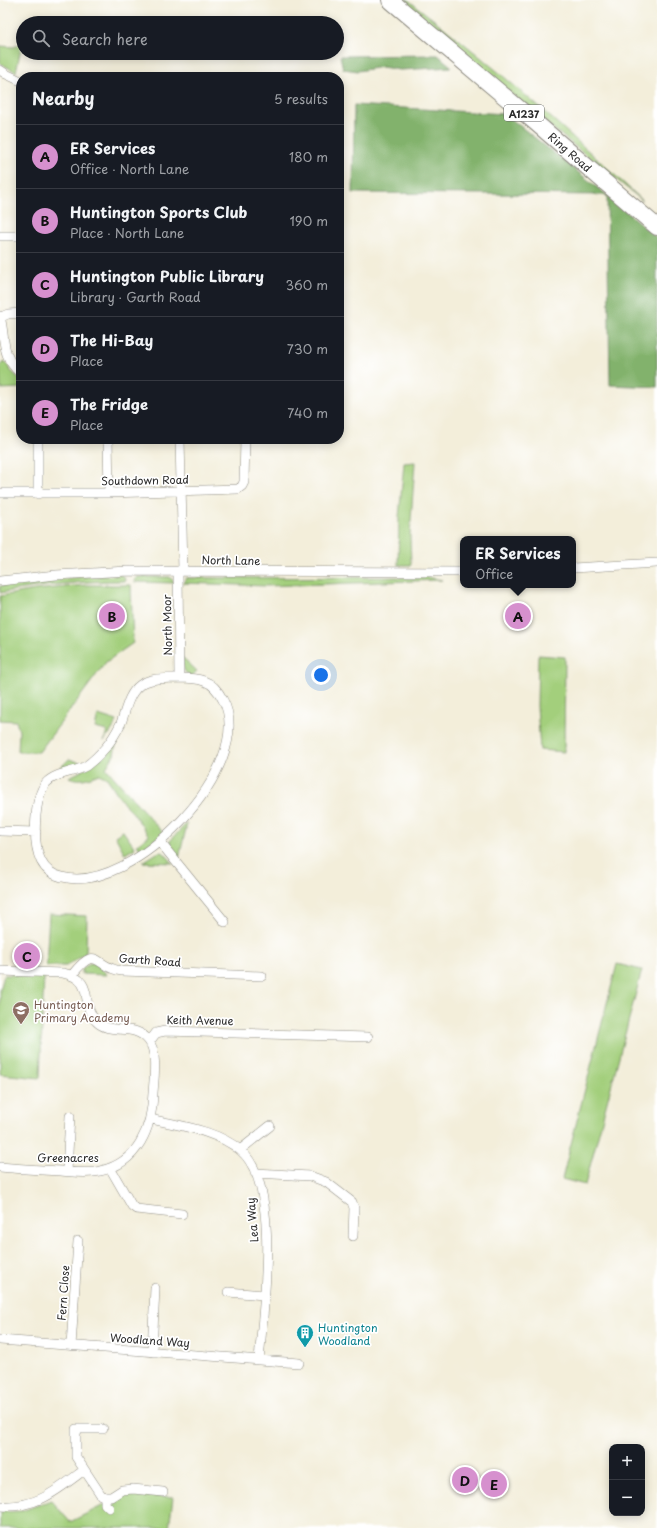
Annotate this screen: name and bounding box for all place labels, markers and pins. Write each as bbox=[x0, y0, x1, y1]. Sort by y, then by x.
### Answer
pin: B bbox=[99, 601, 125, 631]
pin: A bbox=[505, 601, 531, 631]
pin: C bbox=[14, 941, 40, 971]
place label: Huntington Primary Academy bbox=[34, 996, 130, 1026]
school or university icon: Huntington Primary Academy bbox=[11, 1000, 31, 1025]
place label: Huntington Woodland bbox=[318, 1319, 378, 1349]
building icon: Huntington Woodland bbox=[295, 1323, 315, 1348]
pin: D bbox=[452, 1465, 478, 1495]
pin: E bbox=[481, 1469, 507, 1499]

